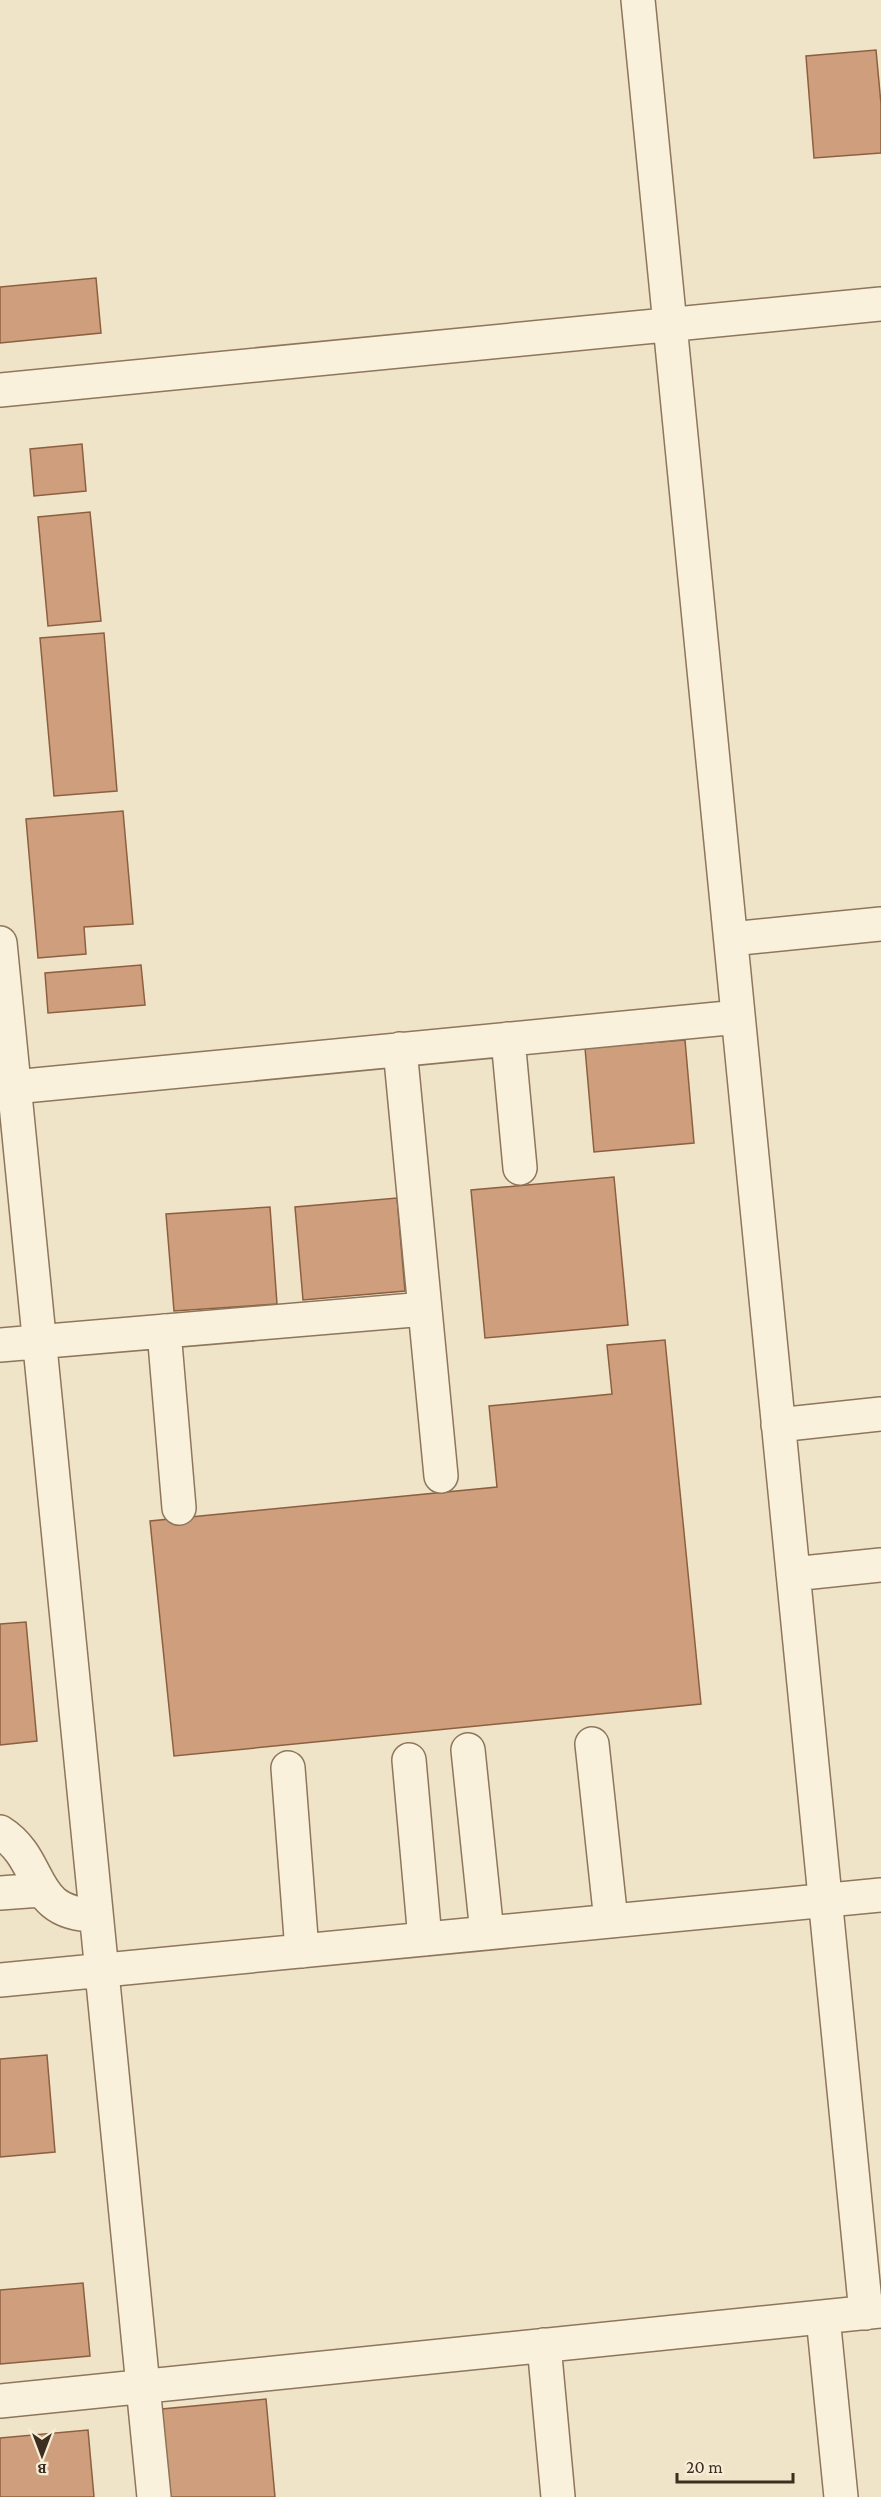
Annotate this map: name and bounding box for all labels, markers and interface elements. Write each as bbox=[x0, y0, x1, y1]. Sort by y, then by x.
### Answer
north arrow bbox=[12, 2425, 72, 2485]
scale bar bbox=[677, 2446, 792, 2484]
text: 20 m bbox=[686, 2457, 723, 2477]
text: B bbox=[37, 2461, 47, 2478]

